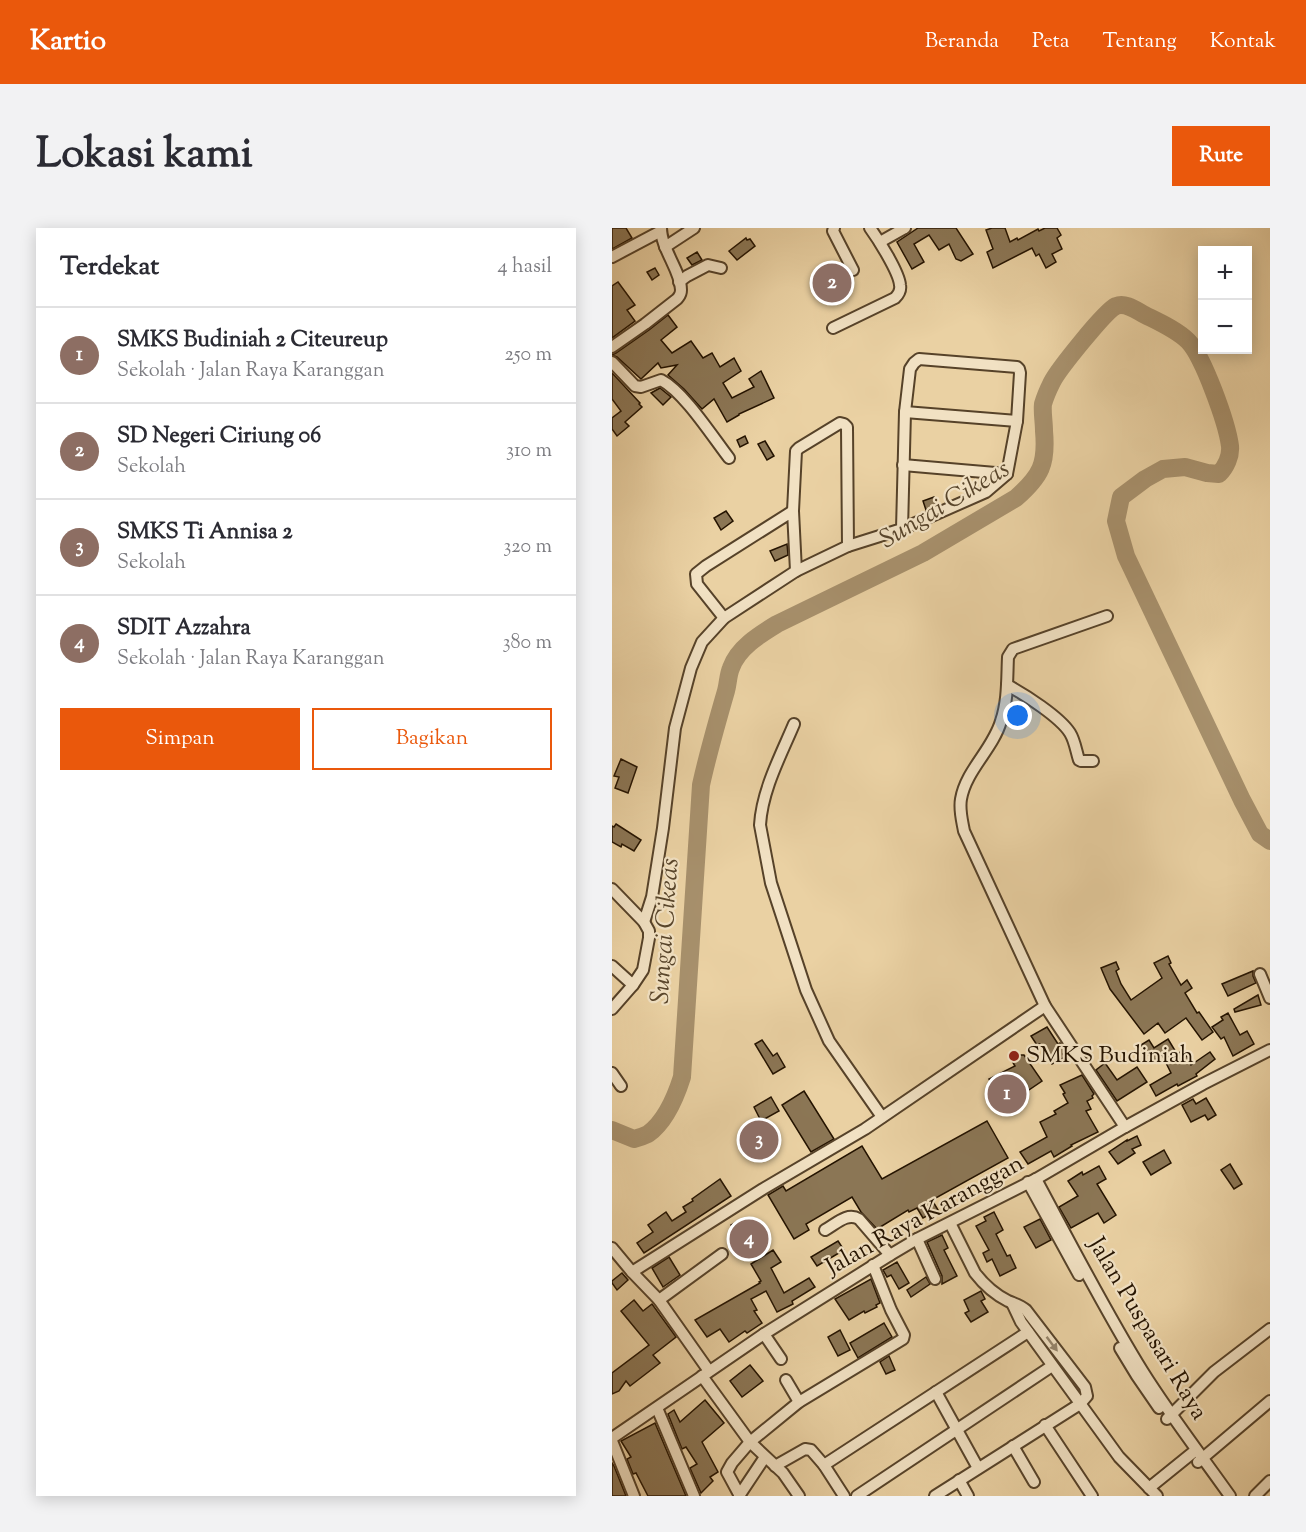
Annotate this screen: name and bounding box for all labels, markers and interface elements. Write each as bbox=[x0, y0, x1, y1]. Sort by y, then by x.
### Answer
text: Kartio bbox=[30, 22, 106, 62]
text: Beranda bbox=[925, 27, 999, 57]
text: Peta bbox=[1032, 27, 1070, 57]
text: Tentang bbox=[1103, 27, 1177, 57]
text: Kontak bbox=[1210, 27, 1276, 57]
text: Lokasi kami bbox=[36, 126, 253, 186]
button: Rute bbox=[1172, 126, 1270, 186]
map controls bbox=[1198, 246, 1252, 354]
button: + bbox=[1198, 246, 1252, 300]
text: Terdekat bbox=[60, 249, 159, 286]
text: 4 hasil bbox=[498, 253, 552, 282]
pin: 2 bbox=[812, 260, 852, 306]
button: − bbox=[1198, 300, 1252, 354]
text: SMKS Budiniah 2 Citeureup bbox=[117, 325, 388, 357]
text: 1 bbox=[76, 341, 83, 370]
text: 250 m bbox=[504, 341, 552, 370]
text: Sekolah · Jalan Raya Karanggan bbox=[117, 357, 384, 386]
text: SD Negeri Ciriung 06 bbox=[117, 421, 321, 453]
text: 2 bbox=[75, 437, 84, 466]
text: 310 m bbox=[506, 437, 552, 466]
water label: Sungai Cikeas bbox=[873, 452, 1017, 558]
text: Sekolah bbox=[117, 453, 186, 482]
text: SMKS Ti Annisa 2 bbox=[117, 517, 293, 549]
text: 3 bbox=[75, 533, 84, 562]
text: 320 m bbox=[503, 533, 552, 562]
text: Sekolah bbox=[117, 549, 186, 578]
text: SDIT Azzahra bbox=[117, 613, 251, 645]
text: 4 bbox=[74, 629, 85, 658]
text: 380 m bbox=[503, 629, 552, 658]
text: Sekolah · Jalan Raya Karanggan bbox=[117, 645, 384, 674]
your location bbox=[1003, 701, 1032, 730]
button: Simpan bbox=[60, 708, 300, 770]
button: Bagikan bbox=[312, 708, 552, 770]
water label: Sungai Cikeas bbox=[642, 857, 690, 1005]
place label: SMKS Budiniah bbox=[1026, 1039, 1194, 1073]
marker: SMKS Budiniah bbox=[1007, 1049, 1021, 1063]
pin: 1 bbox=[988, 1072, 1026, 1116]
pin: 3 bbox=[740, 1118, 778, 1162]
street label: Jalan Raya Karanggan bbox=[818, 1147, 1030, 1286]
pin: 4 bbox=[730, 1216, 768, 1262]
street label: Jalan Puspasari Raya bbox=[1078, 1229, 1215, 1427]
one-way arrow bbox=[1046, 1336, 1058, 1352]

